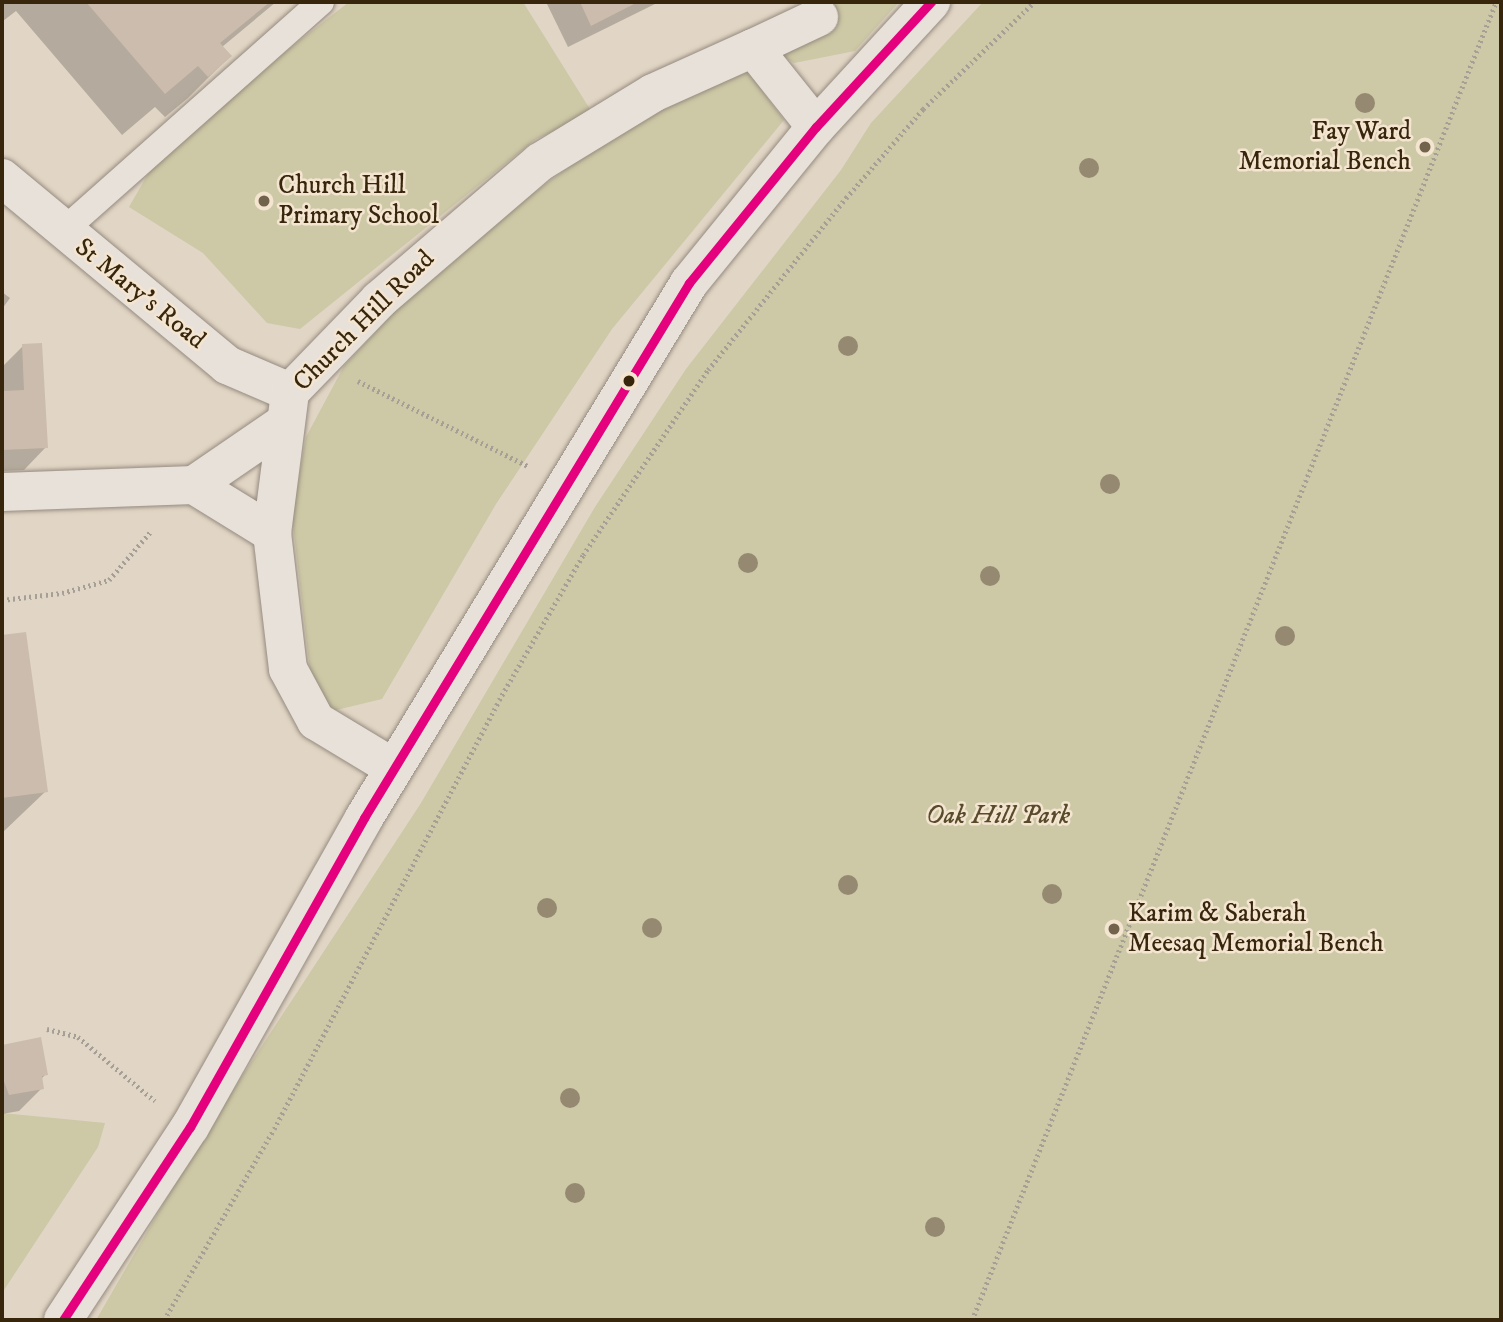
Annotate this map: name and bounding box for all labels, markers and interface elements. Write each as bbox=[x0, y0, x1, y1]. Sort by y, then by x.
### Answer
place label: Fay Ward Memorial Bench bbox=[1238, 116, 1411, 178]
marker: Fay Ward Memorial Bench bbox=[1417, 139, 1433, 155]
place label: Church Hill Primary School bbox=[278, 170, 439, 232]
marker: Church Hill Primary School bbox=[256, 193, 272, 209]
street label: St Mary's Road bbox=[68, 232, 212, 356]
street label: Church Hill Road bbox=[287, 244, 441, 398]
unlabelled marker bbox=[622, 374, 636, 388]
park label: Oak Hill Park bbox=[926, 800, 1070, 832]
place label: Karim & Saberah Meesaq Memorial Bench bbox=[1128, 898, 1384, 960]
marker: Karim & Saberah Meesaq Memorial Bench bbox=[1106, 921, 1122, 937]

